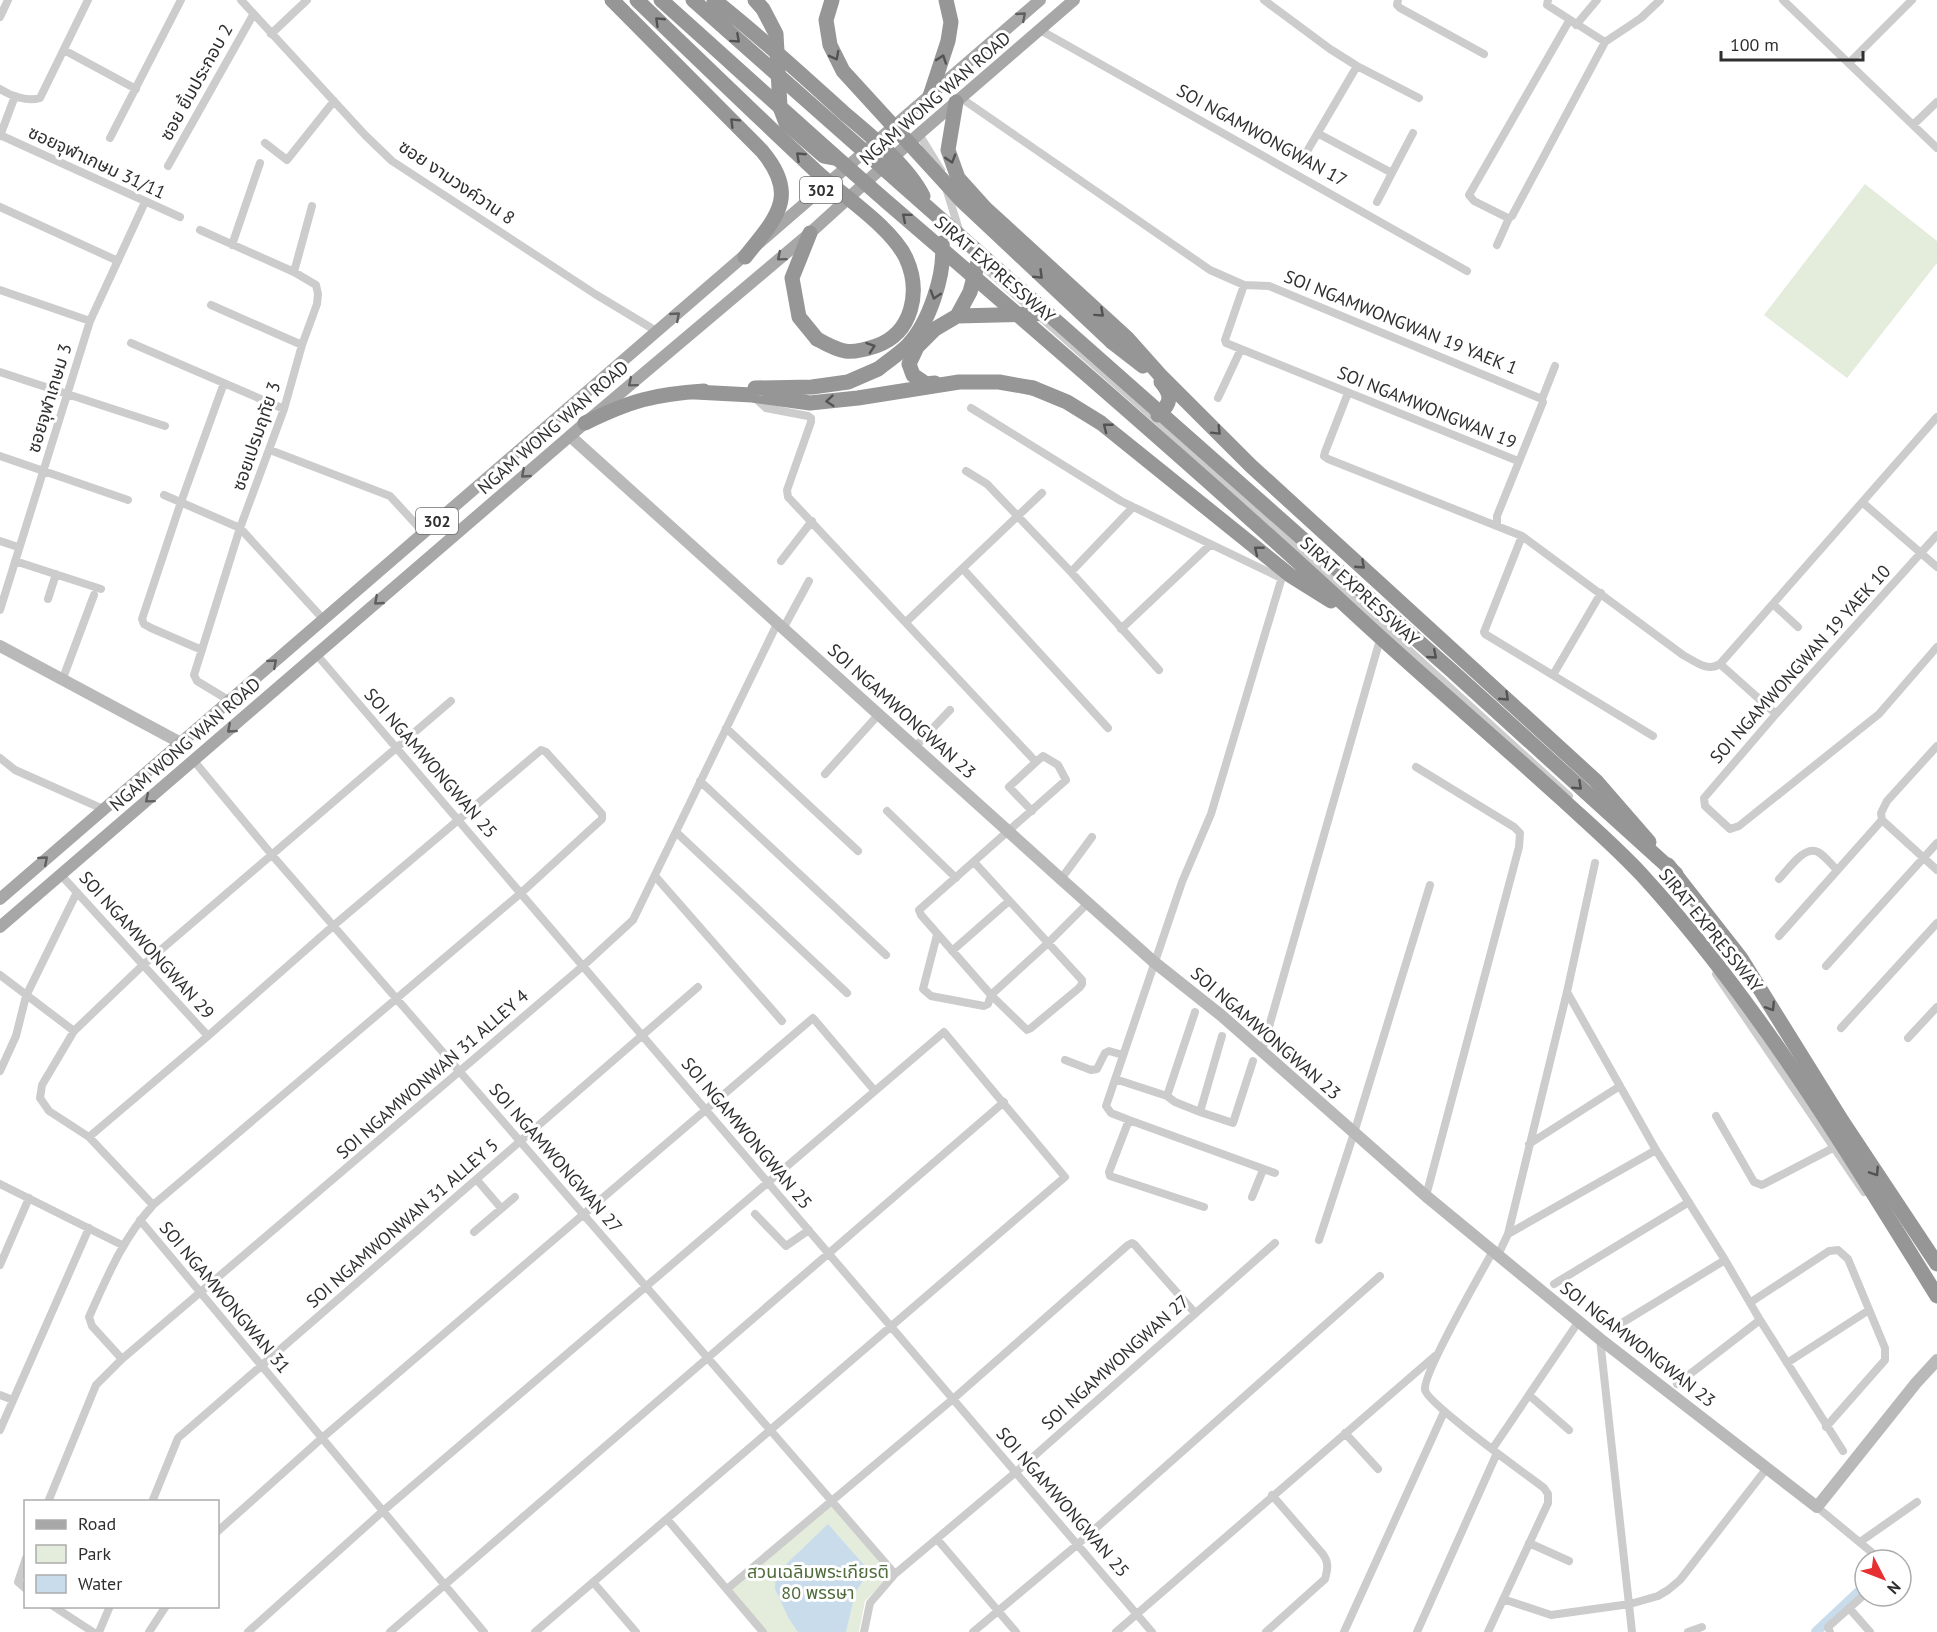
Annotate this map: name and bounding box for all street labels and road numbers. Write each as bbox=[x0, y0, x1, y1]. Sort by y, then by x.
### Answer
street label: ซอย ยิ้มประกอบ 2 bbox=[154, 20, 238, 144]
street label: NGAM WONG WAN ROAD bbox=[855, 26, 1015, 170]
street label: SOI NGAMWONGWAN 17 bbox=[1173, 79, 1351, 191]
street label: ซอยจุฬาเกษม 31/11 bbox=[25, 120, 169, 204]
street label: ซอย งามวงค์วาน 8 bbox=[394, 135, 520, 229]
road number: 302 bbox=[800, 177, 842, 203]
street label: SIRAT EXPRESSWAY bbox=[930, 210, 1060, 328]
street label: SOI NGAMWONGWAN 19 YAEK 1 bbox=[1281, 265, 1521, 379]
street label: ซอยจุฬาเกษม 3 bbox=[21, 340, 77, 456]
street label: NGAM WONG WAN ROAD bbox=[473, 355, 633, 499]
street label: SOI NGAMWONGWAN 19 bbox=[1334, 361, 1520, 453]
street label: ซอยเปรมฤทัย 3 bbox=[227, 378, 285, 494]
road number: 302 bbox=[416, 508, 458, 534]
street label: SIRAT EXPRESSWAY bbox=[1296, 531, 1424, 651]
street label: SOI NGAMWONGWAN 19 YAEK 10 bbox=[1705, 560, 1895, 768]
street label: SOI NGAMWONGWAN 23 bbox=[823, 638, 981, 784]
street label: NGAM WONG WAN ROAD bbox=[105, 672, 265, 816]
street label: SOI NGAMWONGWAN 25 bbox=[360, 683, 502, 843]
street label: SIRAT EXPRESSWAY bbox=[1654, 864, 1768, 996]
street label: SOI NGAMWONGWAN 29 bbox=[74, 866, 220, 1024]
street label: SOI NGAMWONGWAN 23 bbox=[1186, 962, 1346, 1104]
street label: SOI NGAMWONWAN 31 ALLEY 4 bbox=[331, 984, 533, 1164]
street label: SOI NGAMWONGWAN 25 bbox=[677, 1052, 817, 1214]
street label: SOI NGAMWONGWAN 27 bbox=[485, 1078, 627, 1238]
street label: SOI NGAMWONWAN 31 ALLEY 5 bbox=[301, 1133, 503, 1313]
street label: SOI NGAMWONGWAN 31 bbox=[155, 1216, 295, 1378]
street label: SOI NGAMWONGWAN 23 bbox=[1556, 1276, 1720, 1412]
street label: SOI NGAMWONGWAN 27 bbox=[1036, 1289, 1194, 1435]
street label: SOI NGAMWONGWAN 25 bbox=[992, 1422, 1134, 1582]

